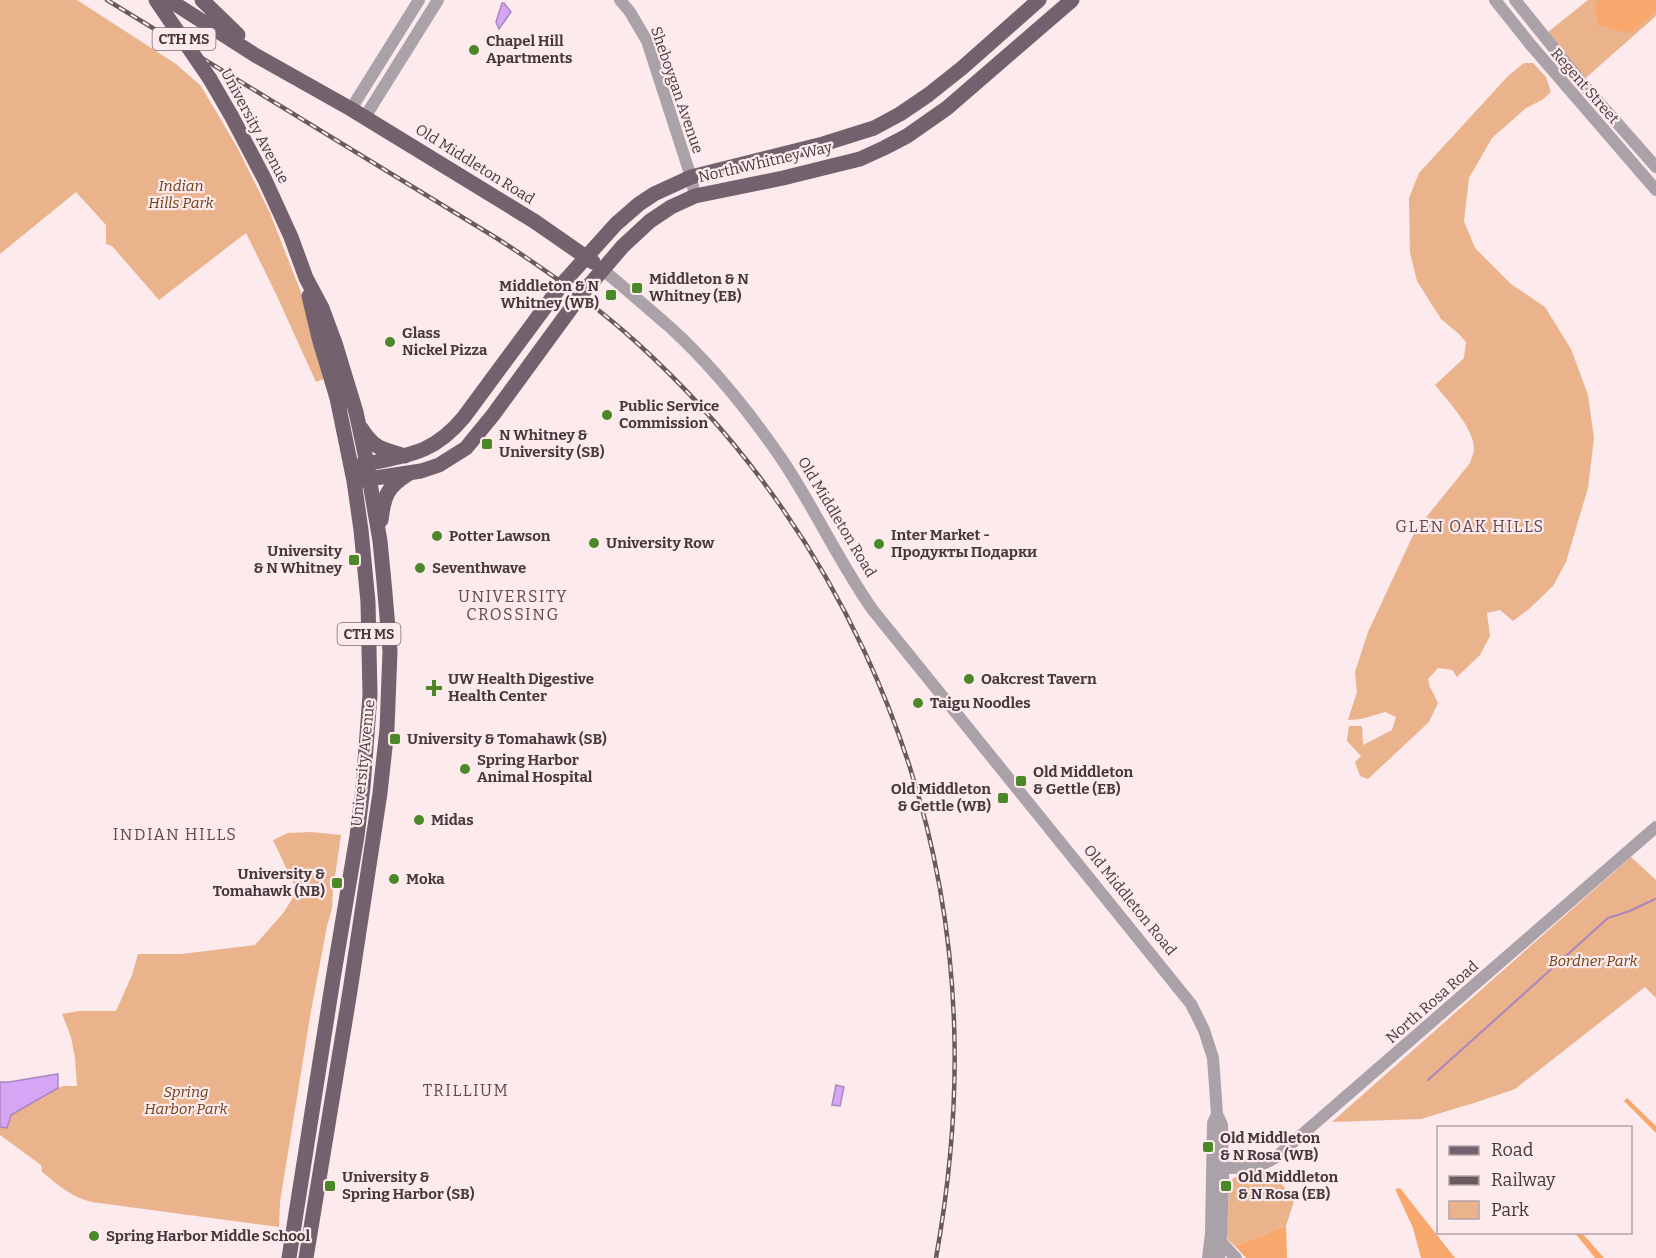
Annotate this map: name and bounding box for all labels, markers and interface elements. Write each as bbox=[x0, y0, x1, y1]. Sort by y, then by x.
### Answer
street label: Sheboygan Avenue bbox=[647, 24, 707, 156]
road number: CTH MS bbox=[152, 28, 216, 50]
place label: Chapel Hill Apartments bbox=[486, 32, 572, 67]
marker: Chapel Hill Apartments bbox=[467, 43, 481, 57]
street label: Regent Street bbox=[1547, 44, 1623, 128]
street label: University Avenue bbox=[217, 65, 293, 187]
street label: Old Middleton Road bbox=[412, 120, 538, 208]
street label: North Whitney Way bbox=[696, 138, 834, 186]
park label: Indian Hills Park bbox=[148, 177, 215, 212]
place label: Middleton & N Whitney (EB) bbox=[649, 270, 749, 305]
place label: Middleton & N Whitney (WB) bbox=[499, 277, 599, 312]
marker: Middleton & N Whitney (EB) bbox=[630, 281, 644, 295]
marker: Middleton & N Whitney (WB) bbox=[604, 288, 618, 302]
place label: Glass Nickel Pizza bbox=[402, 324, 488, 359]
marker: Glass Nickel Pizza bbox=[383, 335, 397, 349]
place label: Public Service Commission bbox=[619, 397, 719, 432]
marker: Public Service Commission bbox=[600, 408, 614, 422]
place label: N Whitney & University (SB) bbox=[499, 426, 605, 461]
marker: N Whitney & University (SB) bbox=[480, 437, 494, 451]
street label: Old Middleton Road bbox=[794, 454, 880, 580]
district label: GLEN OAK HILLS bbox=[1395, 517, 1545, 536]
place label: Inter Market - Продукты Подарки bbox=[891, 526, 1037, 561]
place label: Potter Lawson bbox=[449, 527, 551, 545]
marker: Potter Lawson bbox=[430, 529, 444, 543]
place label: University Row bbox=[606, 534, 715, 552]
marker: University Row bbox=[587, 536, 601, 550]
marker: Inter Market - Продукты Подарки bbox=[872, 537, 886, 551]
place label: University & N Whitney bbox=[253, 542, 343, 577]
marker: University & N Whitney bbox=[347, 553, 361, 567]
place label: Seventhwave bbox=[432, 559, 526, 577]
marker: Seventhwave bbox=[413, 561, 427, 575]
district label: UNIVERSITY CROSSING bbox=[458, 587, 568, 624]
road number: CTH MS bbox=[338, 623, 400, 645]
place label: UW Health Digestive Health Center bbox=[448, 670, 594, 705]
place label: Oakcrest Tavern bbox=[981, 670, 1097, 688]
marker: Oakcrest Tavern bbox=[962, 672, 976, 686]
marker: UW Health Digestive Health Center bbox=[425, 679, 443, 697]
place label: Taigu Noodles bbox=[930, 694, 1031, 712]
marker: Taigu Noodles bbox=[911, 696, 925, 710]
street label: University Avenue bbox=[347, 699, 379, 827]
place label: University & Tomahawk (SB) bbox=[407, 730, 607, 748]
marker: University & Tomahawk (SB) bbox=[388, 732, 402, 746]
place label: Spring Harbor Animal Hospital bbox=[477, 751, 593, 786]
marker: Spring Harbor Animal Hospital bbox=[458, 762, 472, 776]
place label: Old Middleton & Gettle (EB) bbox=[1033, 763, 1134, 798]
marker: Old Middleton & Gettle (EB) bbox=[1014, 774, 1028, 788]
place label: Old Middleton & Gettle (WB) bbox=[891, 780, 991, 815]
marker: Old Middleton & Gettle (WB) bbox=[996, 791, 1010, 805]
place label: Midas bbox=[431, 811, 474, 829]
marker: Midas bbox=[412, 813, 426, 827]
district label: INDIAN HILLS bbox=[113, 825, 237, 844]
street label: Old Middleton Road bbox=[1080, 841, 1180, 959]
place label: University & Tomahawk (NB) bbox=[213, 865, 325, 900]
place label: Moka bbox=[406, 870, 445, 888]
marker: Moka bbox=[387, 872, 401, 886]
marker: University & Tomahawk (NB) bbox=[330, 876, 344, 890]
park label: Bordner Park bbox=[1548, 952, 1638, 970]
street label: North Rosa Road bbox=[1382, 957, 1482, 1047]
district label: TRILLIUM bbox=[423, 1081, 509, 1100]
park label: Spring Harbor Park bbox=[144, 1083, 229, 1118]
legend bbox=[1437, 1126, 1632, 1234]
place label: Old Middleton & N Rosa (WB) bbox=[1220, 1129, 1321, 1164]
text: Road bbox=[1491, 1139, 1534, 1161]
marker: Old Middleton & N Rosa (WB) bbox=[1201, 1140, 1215, 1154]
place label: University & Spring Harbor (SB) bbox=[342, 1168, 475, 1203]
place label: Old Middleton & N Rosa (EB) bbox=[1238, 1168, 1339, 1203]
text: Railway bbox=[1491, 1169, 1556, 1191]
marker: University & Spring Harbor (SB) bbox=[323, 1179, 337, 1193]
marker: Old Middleton & N Rosa (EB) bbox=[1219, 1179, 1233, 1193]
text: Park bbox=[1491, 1199, 1530, 1221]
place label: Spring Harbor Middle School bbox=[106, 1227, 310, 1245]
marker: Spring Harbor Middle School bbox=[87, 1229, 101, 1243]

